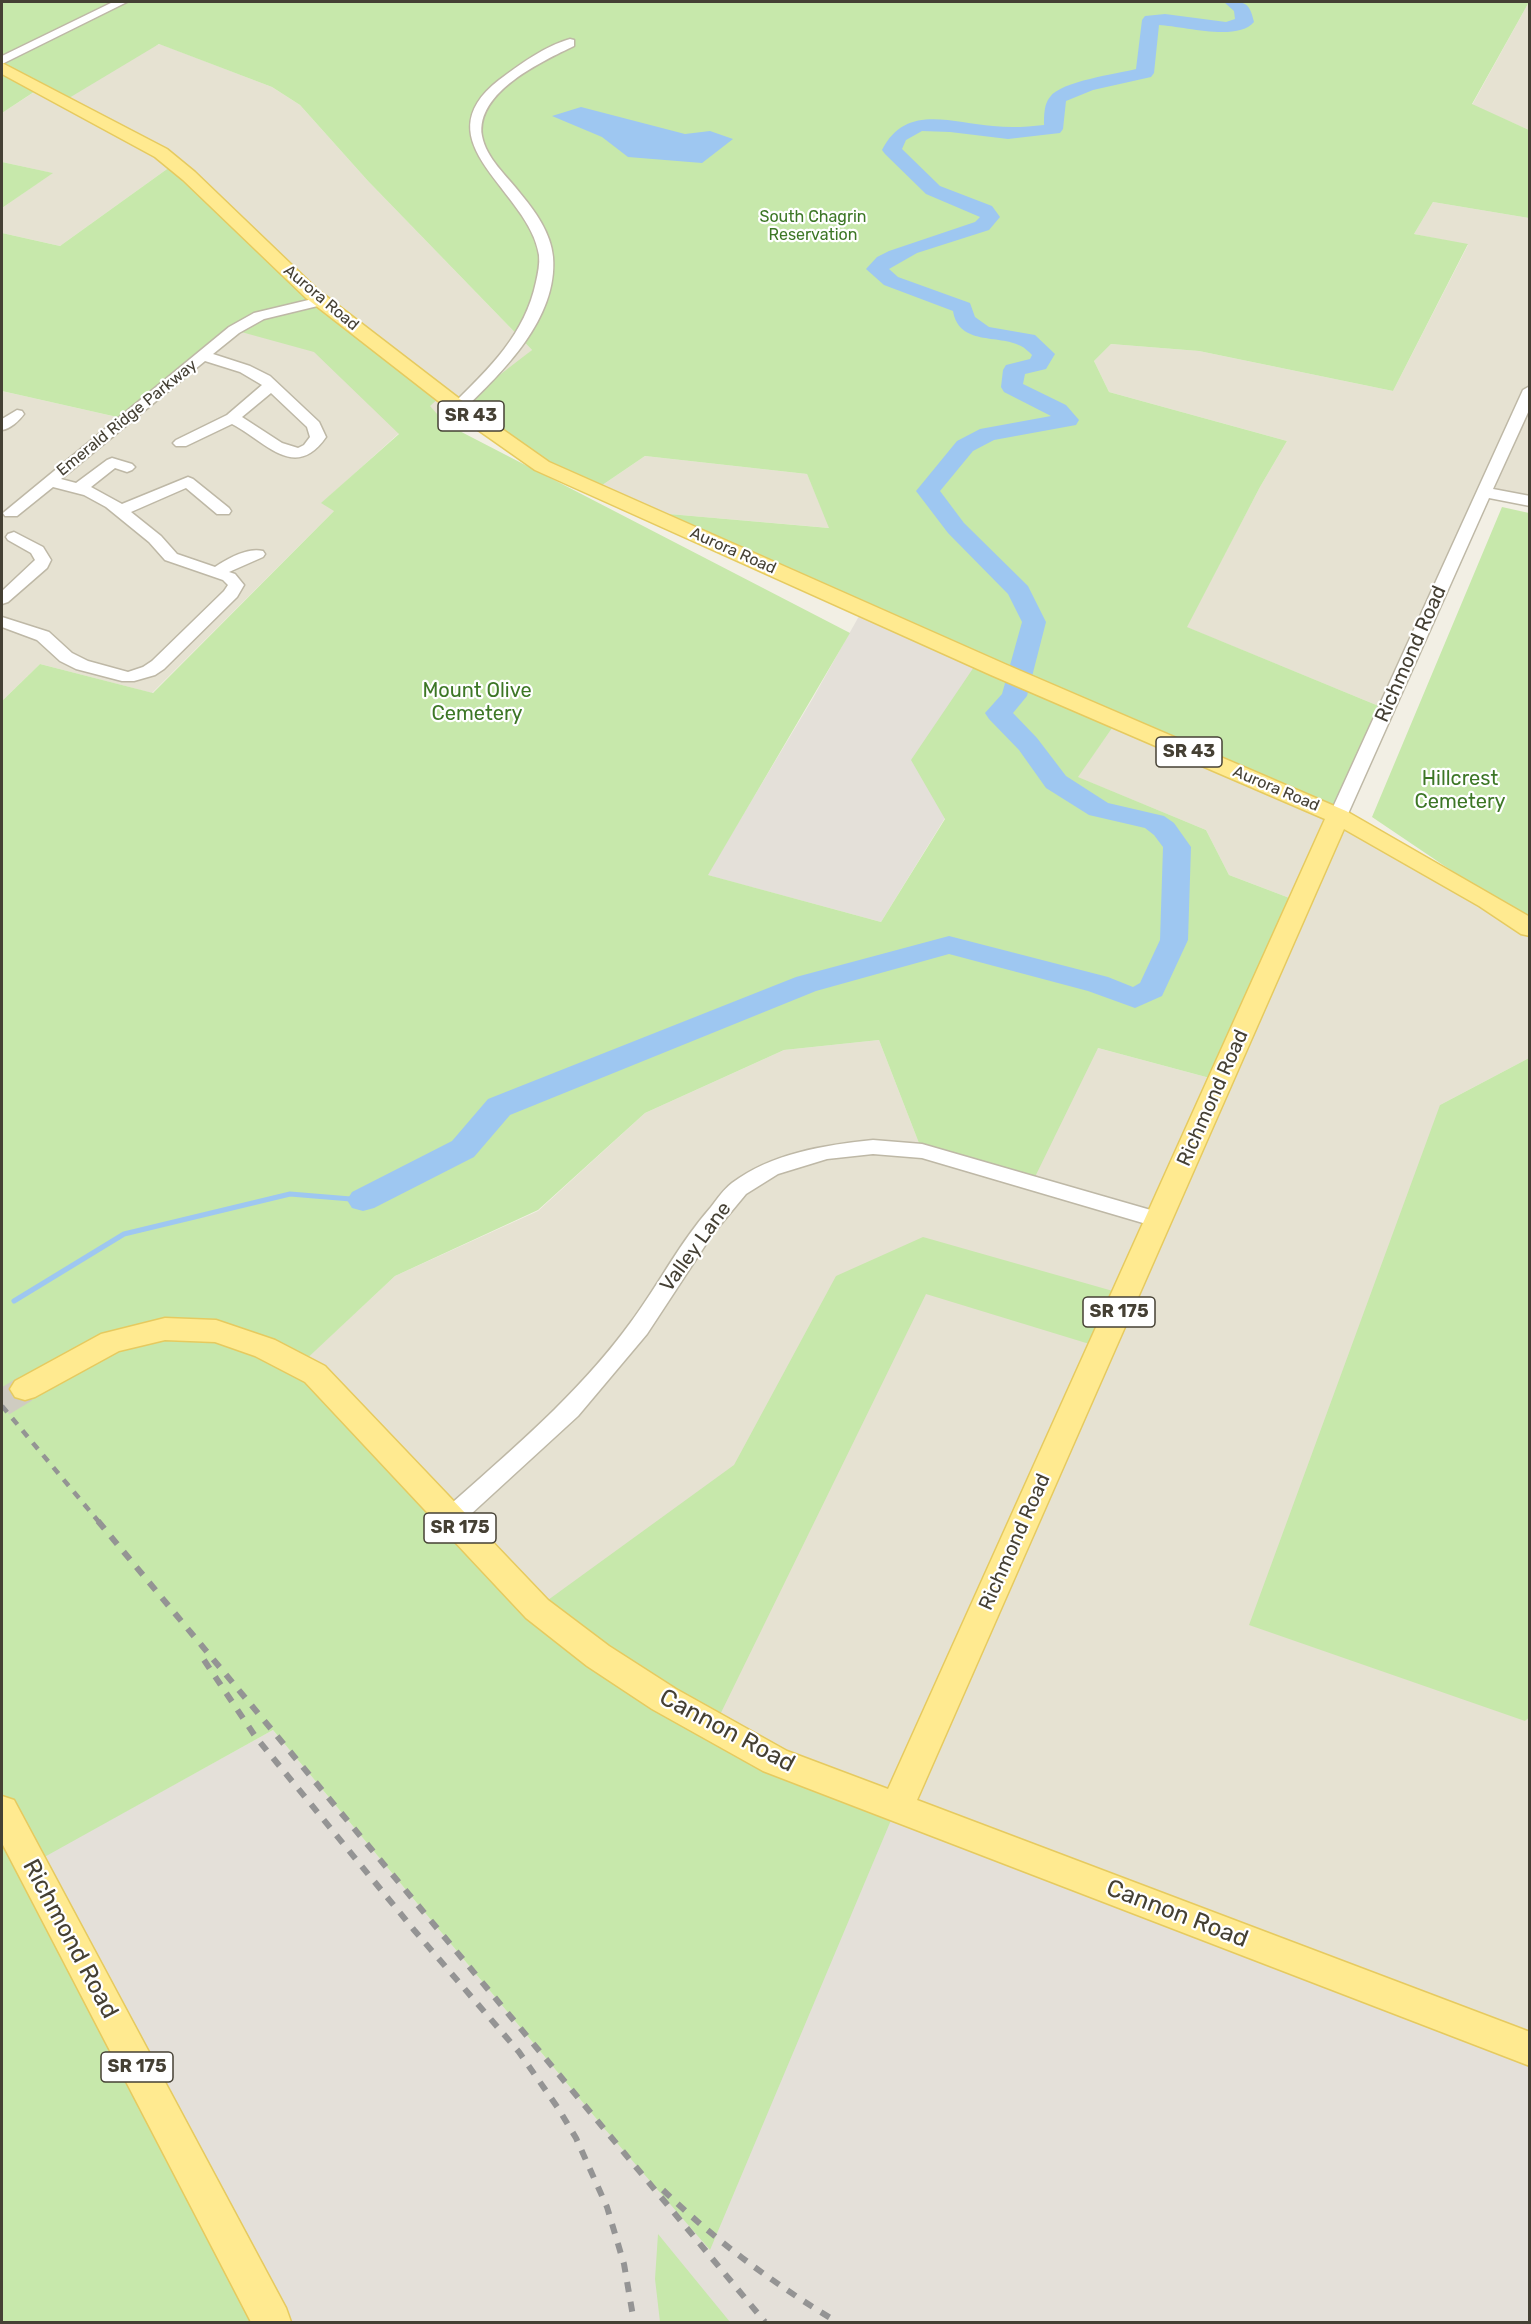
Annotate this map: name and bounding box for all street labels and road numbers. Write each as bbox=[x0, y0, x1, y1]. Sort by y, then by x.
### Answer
street label: Aurora Road bbox=[280, 261, 362, 335]
street label: Emerald Ridge Parkway bbox=[53, 356, 201, 480]
road number: SR 43 bbox=[438, 401, 504, 431]
street label: Aurora Road bbox=[687, 524, 779, 578]
street label: Richmond Road bbox=[1370, 582, 1452, 726]
road number: SR 43 bbox=[1156, 737, 1222, 767]
street label: Aurora Road bbox=[1230, 762, 1322, 816]
street label: Richmond Road bbox=[1172, 1026, 1254, 1170]
street label: Valley Lane bbox=[655, 1197, 737, 1297]
road number: SR 175 bbox=[1083, 1297, 1155, 1327]
street label: Richmond Road bbox=[974, 1470, 1056, 1614]
road number: SR 175 bbox=[424, 1513, 496, 1543]
street label: Cannon Road bbox=[654, 1683, 800, 1779]
street label: Richmond Road bbox=[16, 1855, 124, 2023]
street label: Cannon Road bbox=[1102, 1874, 1252, 1954]
road number: SR 175 bbox=[101, 2052, 173, 2082]

